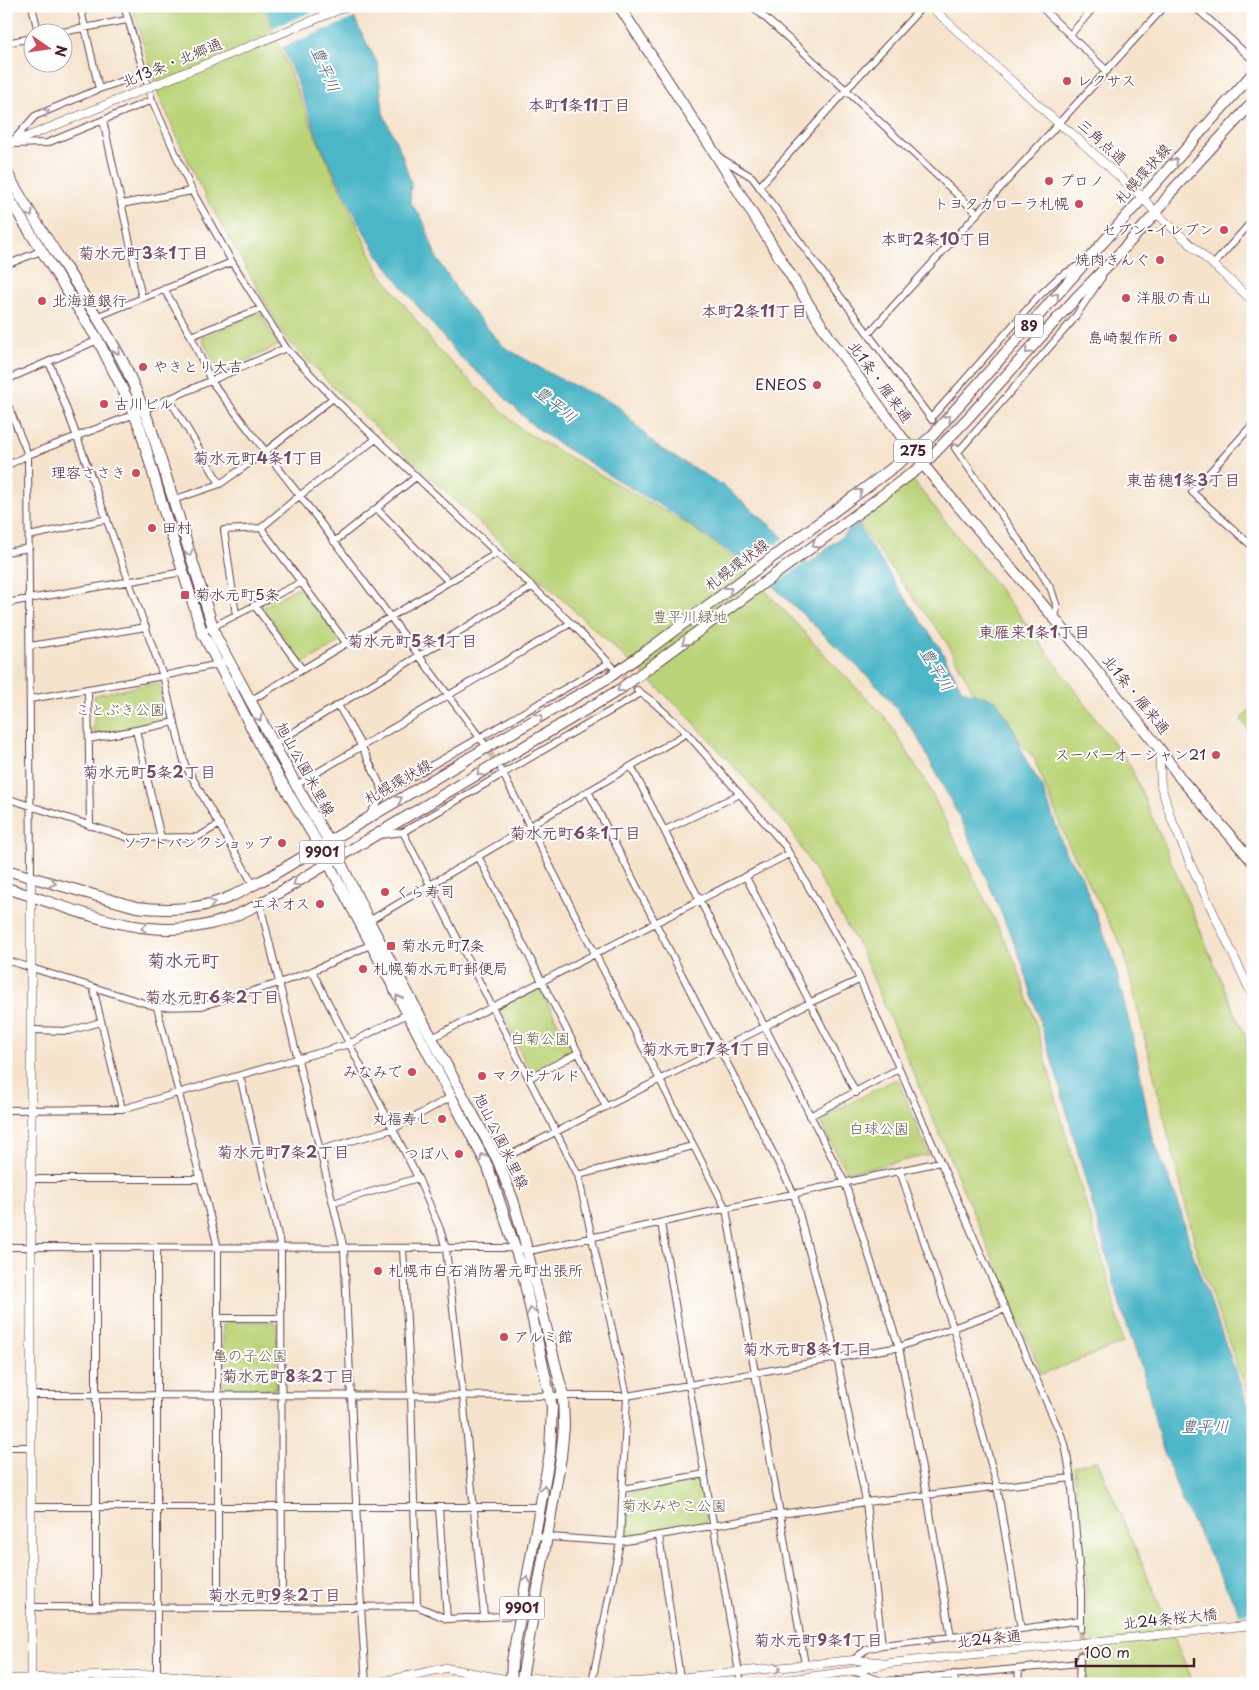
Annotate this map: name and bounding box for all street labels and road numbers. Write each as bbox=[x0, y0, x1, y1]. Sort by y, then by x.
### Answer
street label: 北13条・北郷通 bbox=[118, 31, 225, 92]
street label: 三角点通 bbox=[1073, 112, 1133, 170]
street label: 札幌環状線 bbox=[1108, 137, 1176, 209]
road number: 89 bbox=[1015, 314, 1043, 338]
street label: 北1条・雁来通 bbox=[843, 335, 919, 427]
road number: 275 bbox=[894, 440, 932, 462]
street label: 札幌環状線 bbox=[699, 532, 773, 596]
street label: 北1条・雁来通 bbox=[1098, 649, 1177, 739]
street label: 旭山公園米里線 bbox=[271, 717, 342, 820]
street label: 札幌環状線 bbox=[359, 752, 435, 809]
road number: 9901 bbox=[300, 840, 344, 864]
street label: 旭山公園米里線 bbox=[469, 1088, 536, 1193]
road number: 9901 bbox=[500, 1596, 544, 1620]
street label: 北24条桜大橋 bbox=[1121, 1601, 1218, 1634]
street label: 北24条通 bbox=[955, 1623, 1022, 1652]

